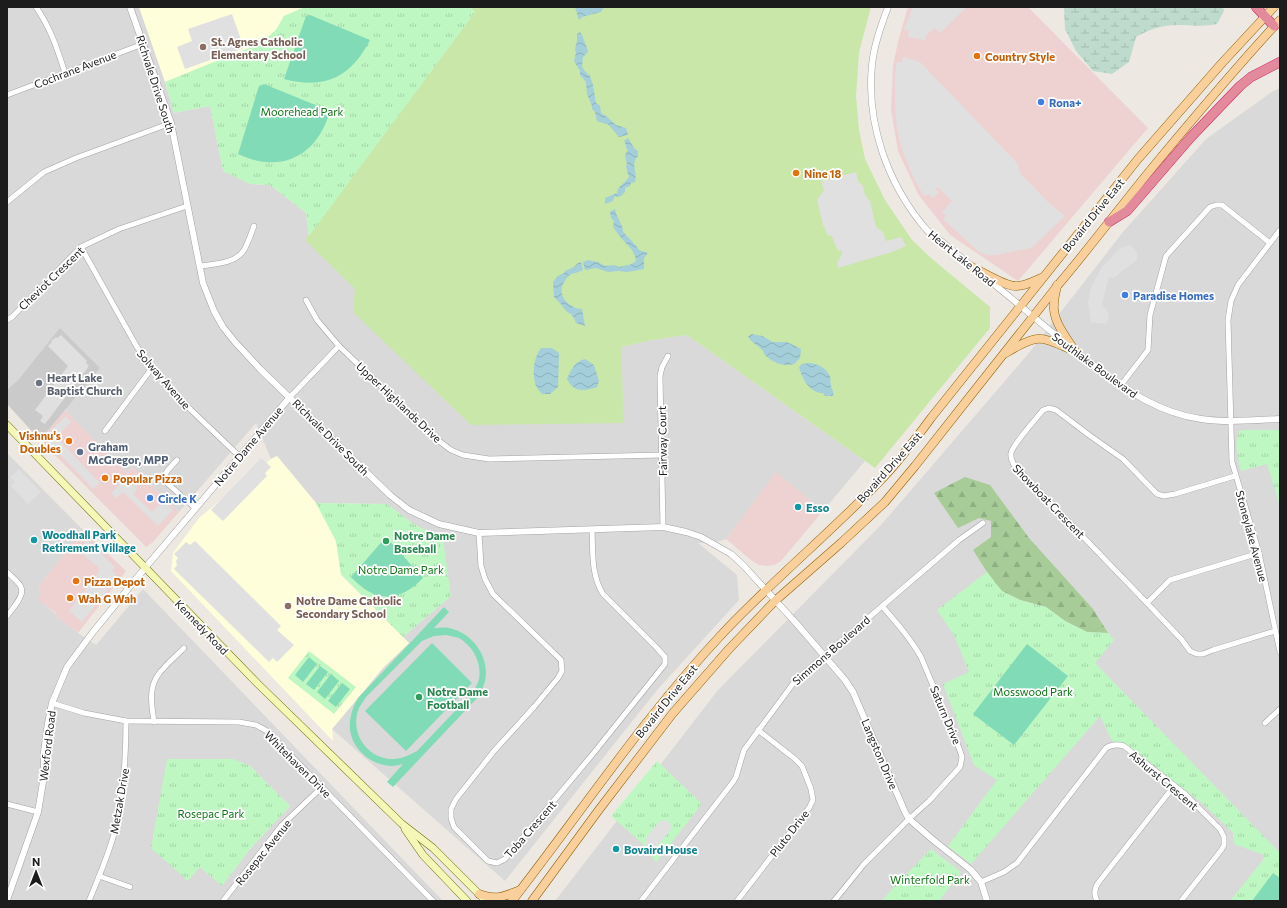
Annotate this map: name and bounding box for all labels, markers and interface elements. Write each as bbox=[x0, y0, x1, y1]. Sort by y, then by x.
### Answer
street label: Richvale Drive South bbox=[134, 33, 178, 135]
place label: St. Agnes Catholic Elementary School bbox=[211, 35, 306, 61]
marker: St. Agnes Catholic Elementary School bbox=[198, 42, 208, 52]
street label: Cochrane Avenue bbox=[32, 47, 118, 91]
place label: Country Style bbox=[985, 50, 1055, 63]
marker: Country Style bbox=[972, 51, 982, 61]
place label: Rona+ bbox=[1049, 96, 1082, 109]
marker: Rona+ bbox=[1036, 97, 1046, 107]
park label: Moorehead Park bbox=[261, 105, 344, 118]
place label: Nine 18 bbox=[804, 167, 842, 180]
marker: Nine 18 bbox=[791, 168, 801, 178]
street label: Bovaird Drive East bbox=[1059, 175, 1127, 254]
street label: Heart Lake Road bbox=[926, 227, 998, 289]
street label: Cheviot Crescent bbox=[16, 243, 87, 312]
place label: Paradise Homes bbox=[1133, 289, 1214, 302]
marker: Paradise Homes bbox=[1120, 290, 1130, 300]
street label: Southlake Boulevard bbox=[1050, 330, 1140, 400]
street label: Solway Avenue bbox=[135, 347, 194, 412]
street label: Upper Highlands Drive bbox=[354, 359, 444, 445]
place label: Heart Lake Baptist Church bbox=[47, 371, 122, 397]
marker: Heart Lake Baptist Church bbox=[34, 378, 44, 388]
street label: Richvale Drive South bbox=[290, 396, 372, 478]
street label: Notre Dame Avenue bbox=[211, 404, 285, 488]
street label: Fairway Court bbox=[655, 405, 669, 476]
place label: Vishnu's Doubles bbox=[18, 429, 61, 455]
street label: Bovaird Drive East bbox=[854, 429, 925, 505]
marker: Vishnu's Doubles bbox=[64, 436, 74, 446]
place label: Graham McGregor, MPP bbox=[88, 440, 168, 466]
marker: Graham McGregor, MPP bbox=[75, 447, 85, 457]
street label: Showboat Crescent bbox=[1010, 461, 1088, 541]
place label: Popular Pizza bbox=[113, 472, 182, 485]
marker: Popular Pizza bbox=[100, 473, 110, 483]
street label: Stoneylake Avenue bbox=[1234, 489, 1270, 583]
place label: Circle K bbox=[158, 492, 197, 505]
marker: Circle K bbox=[145, 493, 155, 503]
place label: Esso bbox=[806, 501, 830, 514]
marker: Esso bbox=[793, 502, 803, 512]
place label: Woodhall Park Retirement Village bbox=[42, 528, 136, 554]
place label: Notre Dame Baseball bbox=[394, 529, 455, 555]
marker: Woodhall Park Retirement Village bbox=[29, 535, 39, 545]
marker: Notre Dame Baseball bbox=[381, 536, 391, 546]
park label: Notre Dame Park bbox=[358, 563, 444, 576]
place label: Pizza Depot bbox=[84, 575, 145, 588]
marker: Pizza Depot bbox=[71, 576, 81, 586]
place label: Wah G Wah bbox=[78, 592, 136, 605]
marker: Wah G Wah bbox=[65, 593, 75, 603]
place label: Notre Dame Catholic Secondary School bbox=[296, 594, 401, 620]
street label: Kennedy Road bbox=[173, 597, 231, 657]
marker: Notre Dame Catholic Secondary School bbox=[283, 601, 293, 611]
street label: Simmons Boulevard bbox=[790, 613, 872, 687]
street label: Bovaird Drive East bbox=[632, 661, 700, 740]
street label: Saturn Drive bbox=[928, 684, 964, 746]
place label: Notre Dame Football bbox=[427, 685, 488, 711]
park label: Mosswood Park bbox=[993, 685, 1073, 698]
marker: Notre Dame Football bbox=[414, 692, 424, 702]
street label: Wexford Road bbox=[36, 710, 58, 782]
street label: Langston Drive bbox=[859, 717, 901, 791]
street label: Whitehaven Drive bbox=[262, 728, 334, 800]
street label: Ashurst Crescent bbox=[1127, 748, 1201, 813]
street label: Metzak Drive bbox=[107, 767, 131, 835]
street label: Toba Crescent bbox=[502, 797, 559, 860]
park label: Rosepac Park bbox=[177, 807, 245, 820]
street label: Pluto Drive bbox=[767, 807, 811, 859]
street label: Rosepac Avenue bbox=[233, 816, 294, 887]
place label: Bovaird House bbox=[624, 843, 697, 856]
marker: Bovaird House bbox=[611, 844, 621, 854]
north arrow bbox=[16, 852, 56, 892]
text: N bbox=[32, 855, 40, 868]
park label: Winterfold Park bbox=[890, 873, 970, 886]

